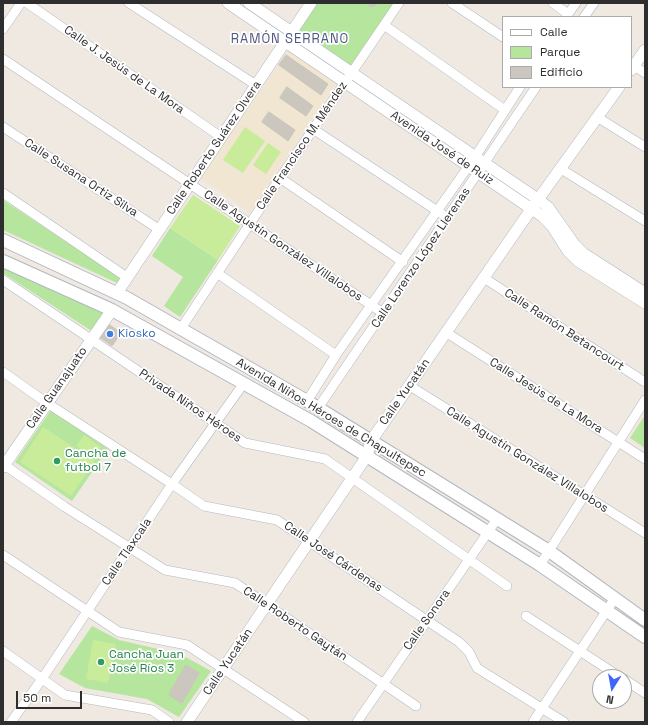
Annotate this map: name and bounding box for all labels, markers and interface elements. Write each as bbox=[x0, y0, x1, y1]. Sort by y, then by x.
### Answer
legend bbox=[502, 16, 632, 88]
street label: Calle J. Jesús de La Mora bbox=[61, 23, 187, 117]
text: Calle bbox=[540, 24, 568, 40]
district label: RAMÓN SERRANO bbox=[231, 31, 349, 47]
text: Parque bbox=[540, 44, 580, 60]
text: Edificio bbox=[540, 64, 583, 80]
street label: Calle Roberto Suárez Olvera bbox=[164, 78, 264, 218]
street label: Calle Francisco M. Méndez bbox=[254, 79, 350, 213]
street label: Avenida José de Ruiz bbox=[388, 108, 496, 188]
street label: Calle Susana Ortiz Silva bbox=[21, 136, 141, 220]
street label: Calle Lorenzo López Llerenas bbox=[369, 185, 473, 331]
street label: Calle Agustín González Villalobos bbox=[201, 187, 365, 305]
street label: Calle Ramón Betancourt bbox=[501, 286, 627, 374]
place label: Kiosko bbox=[118, 327, 156, 341]
marker: Kiosko bbox=[105, 329, 115, 339]
street label: Calle Guanajuato bbox=[23, 344, 91, 432]
street label: Avenida Niños Héroes de Chapultepec bbox=[233, 355, 429, 481]
street label: Calle Jesús de La Mora bbox=[487, 355, 605, 437]
street label: Calle Yucatán bbox=[377, 356, 433, 428]
street label: Privada Niños Héroes bbox=[136, 366, 244, 446]
street label: Calle Agustín González Villalobos bbox=[443, 404, 611, 516]
place label: Cancha de futbol 7 bbox=[65, 447, 126, 475]
marker: Cancha de futbol 7 bbox=[52, 456, 62, 466]
street label: Calle Tlaxcala bbox=[99, 516, 155, 588]
street label: Calle José Cárdenas bbox=[281, 519, 385, 595]
street label: Calle Roberto Gaytán bbox=[240, 584, 350, 664]
street label: Calle Sonora bbox=[401, 587, 453, 653]
street label: Calle Yucatán bbox=[200, 626, 256, 698]
place label: Cancha Juan José Ríos 3 bbox=[109, 648, 184, 676]
marker: Cancha Juan José Ríos 3 bbox=[96, 657, 106, 667]
north arrow bbox=[592, 669, 632, 709]
scale bar bbox=[18, 683, 84, 709]
text: 50 m bbox=[23, 690, 51, 706]
text: N bbox=[605, 692, 615, 707]

